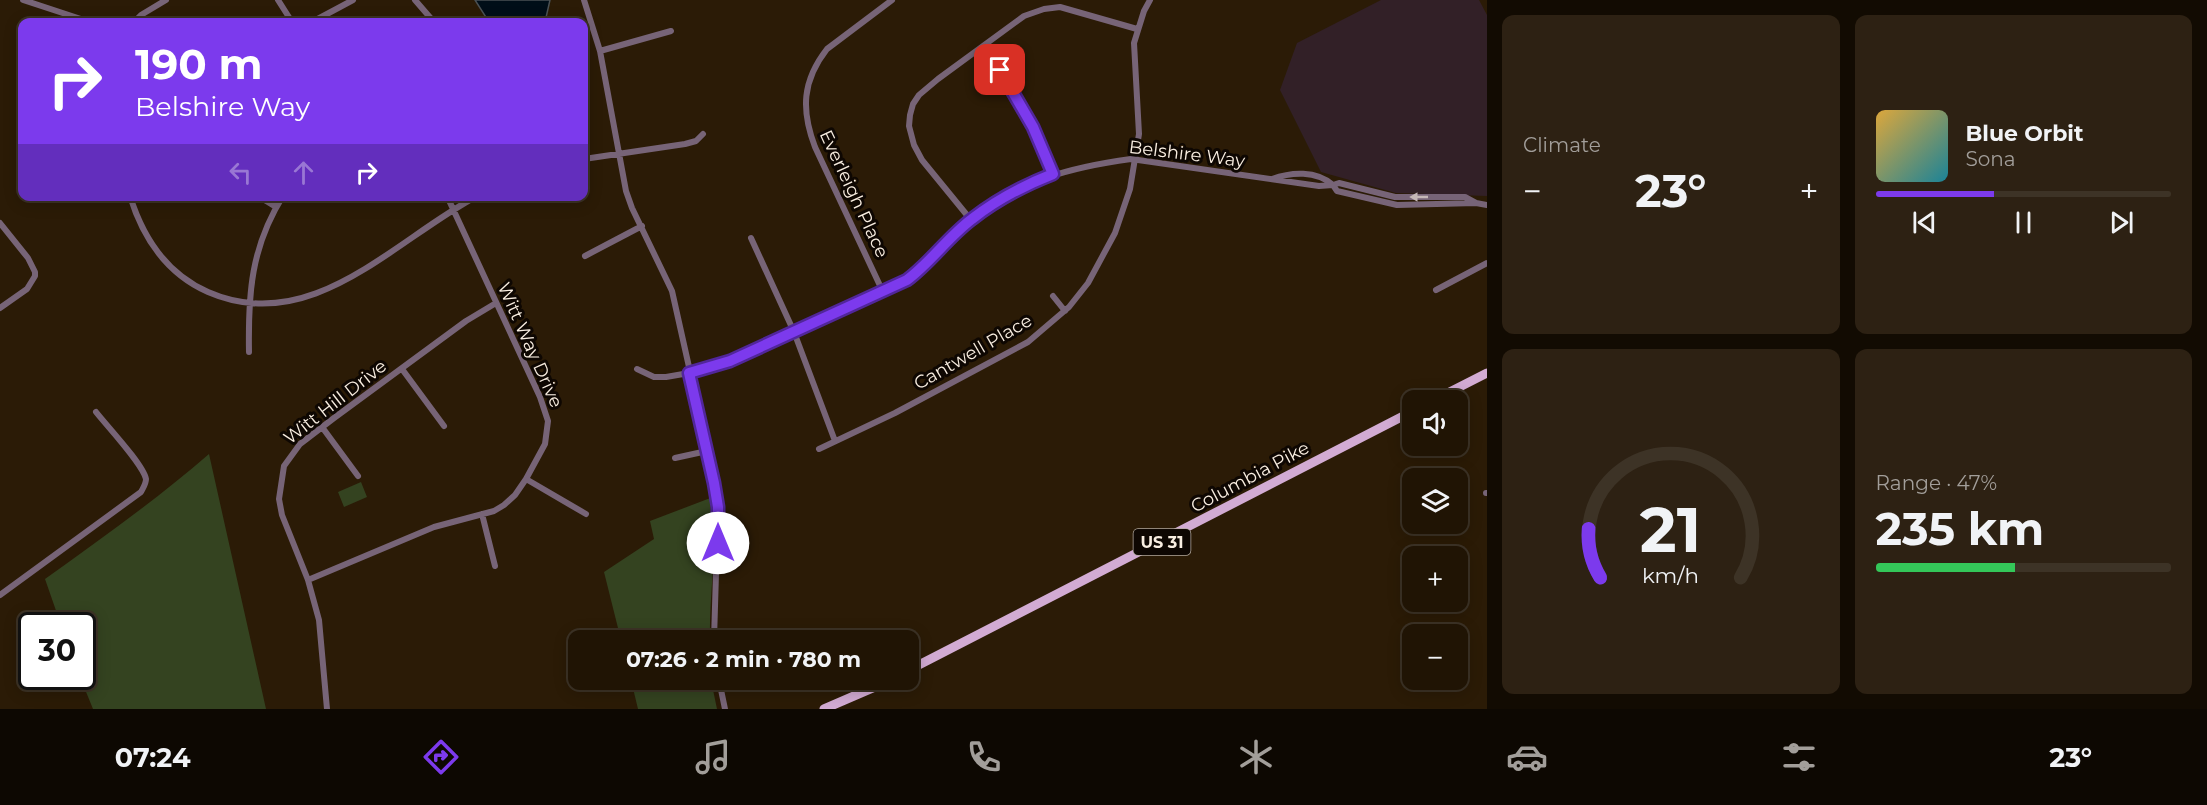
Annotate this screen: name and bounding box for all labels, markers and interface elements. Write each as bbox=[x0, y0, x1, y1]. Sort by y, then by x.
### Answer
text: 190 m bbox=[135, 38, 263, 90]
icon: right bbox=[36, 42, 114, 120]
pin bbox=[974, 44, 1025, 95]
icon: arrive bbox=[983, 53, 1016, 86]
text: Belshire Way bbox=[135, 90, 310, 123]
text: Blue Orbit bbox=[1966, 120, 2084, 147]
street label: Everleigh Place bbox=[815, 127, 893, 261]
text: Climate bbox=[1523, 133, 1601, 157]
street label: Belshire Way bbox=[1128, 136, 1246, 172]
text: Sona bbox=[1966, 147, 2016, 171]
icon: left bbox=[224, 156, 257, 189]
icon: ahead bbox=[287, 156, 320, 189]
icon: right bbox=[350, 156, 383, 189]
text: 23° bbox=[1635, 163, 1706, 218]
text: − bbox=[1523, 171, 1542, 211]
text: + bbox=[1800, 171, 1818, 211]
one-way arrow bbox=[1410, 192, 1429, 202]
icon: previous bbox=[1908, 206, 1941, 239]
icon: pause bbox=[2007, 206, 2040, 239]
icon: next bbox=[2105, 206, 2138, 239]
street label: Witt Way Drive bbox=[493, 279, 567, 411]
street label: Cantwell Place bbox=[910, 309, 1036, 395]
street label: Witt Hill Drive bbox=[279, 355, 391, 449]
map controls bbox=[1402, 390, 1468, 690]
button: sound bbox=[1402, 390, 1468, 456]
street label: Columbia Pike bbox=[1187, 436, 1313, 517]
button: layers bbox=[1402, 468, 1468, 534]
text: Range · 47% bbox=[1876, 471, 1997, 495]
text: 21 bbox=[1640, 492, 1701, 568]
text: 235 km bbox=[1876, 501, 2044, 556]
position arrow bbox=[686, 511, 750, 575]
road number: US 31 bbox=[1134, 529, 1190, 555]
button: + bbox=[1402, 546, 1468, 612]
text: km/h bbox=[1642, 563, 1699, 589]
speed limit sign: 30 bbox=[18, 612, 96, 690]
button: − bbox=[1402, 624, 1468, 690]
text: 07:26 · 2 min · 780 m bbox=[626, 646, 861, 673]
icon: directions bbox=[420, 736, 462, 778]
icon: music bbox=[692, 736, 734, 778]
icon: phone bbox=[963, 736, 1005, 778]
icon: climate bbox=[1235, 736, 1277, 778]
icon: car bbox=[1506, 736, 1548, 778]
icon: filters bbox=[1778, 736, 1820, 778]
text: 07:24 bbox=[115, 741, 191, 774]
text: 23° bbox=[2049, 741, 2092, 774]

